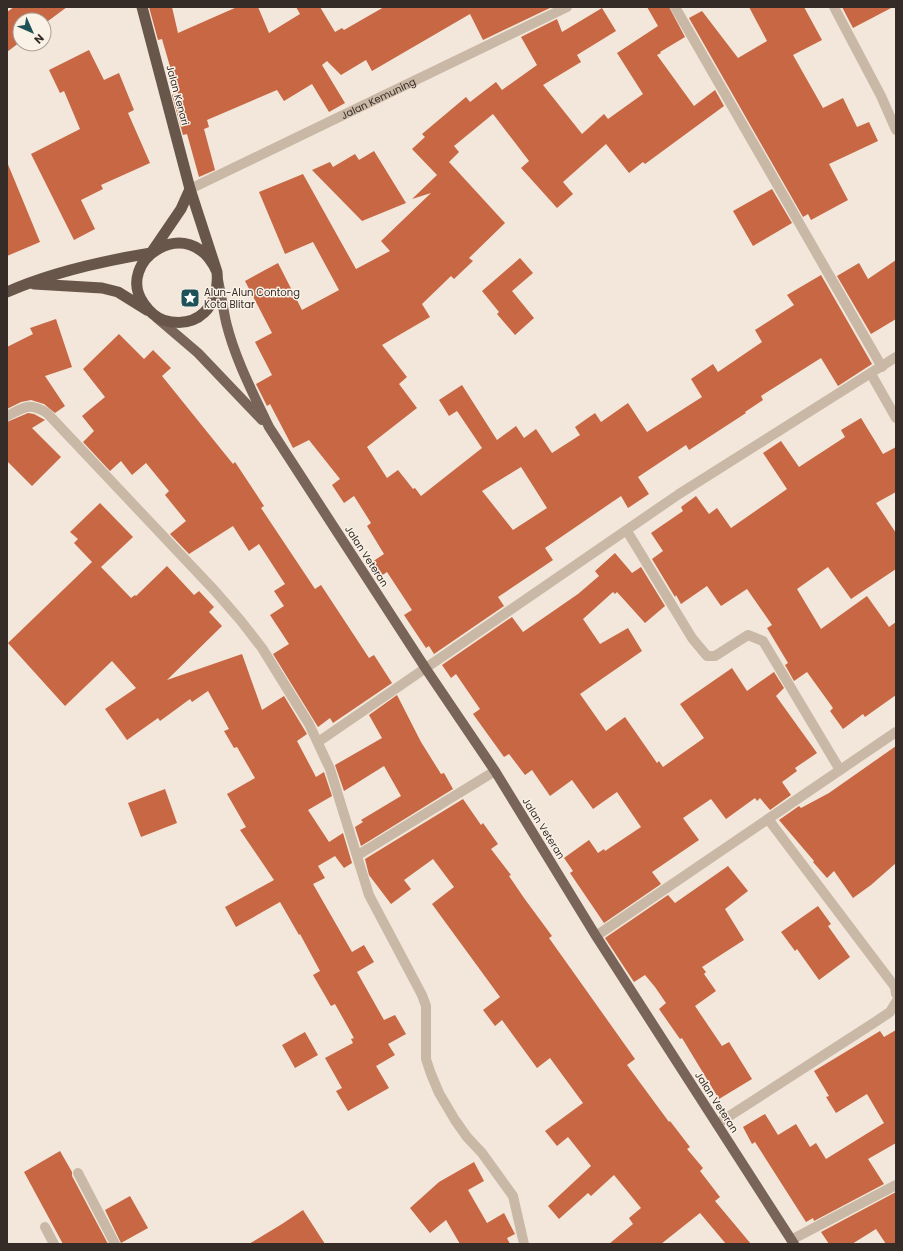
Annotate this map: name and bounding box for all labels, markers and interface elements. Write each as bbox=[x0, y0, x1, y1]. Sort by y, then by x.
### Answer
north arrow bbox=[12, 12, 52, 52]
text: N bbox=[30, 30, 48, 48]
street label: Jalan Kenari bbox=[162, 63, 193, 127]
street label: Jalan Kemuning bbox=[339, 74, 418, 123]
place label: Alun-Alun Contong Kota Blitar bbox=[204, 285, 300, 312]
place icon: Alun-Alun Contong Kota Blitar bbox=[179, 287, 201, 309]
street label: Jalan Veteran bbox=[341, 523, 392, 590]
street label: Jalan Veteran bbox=[519, 795, 568, 862]
street label: Jalan Veteran bbox=[691, 1069, 742, 1136]

